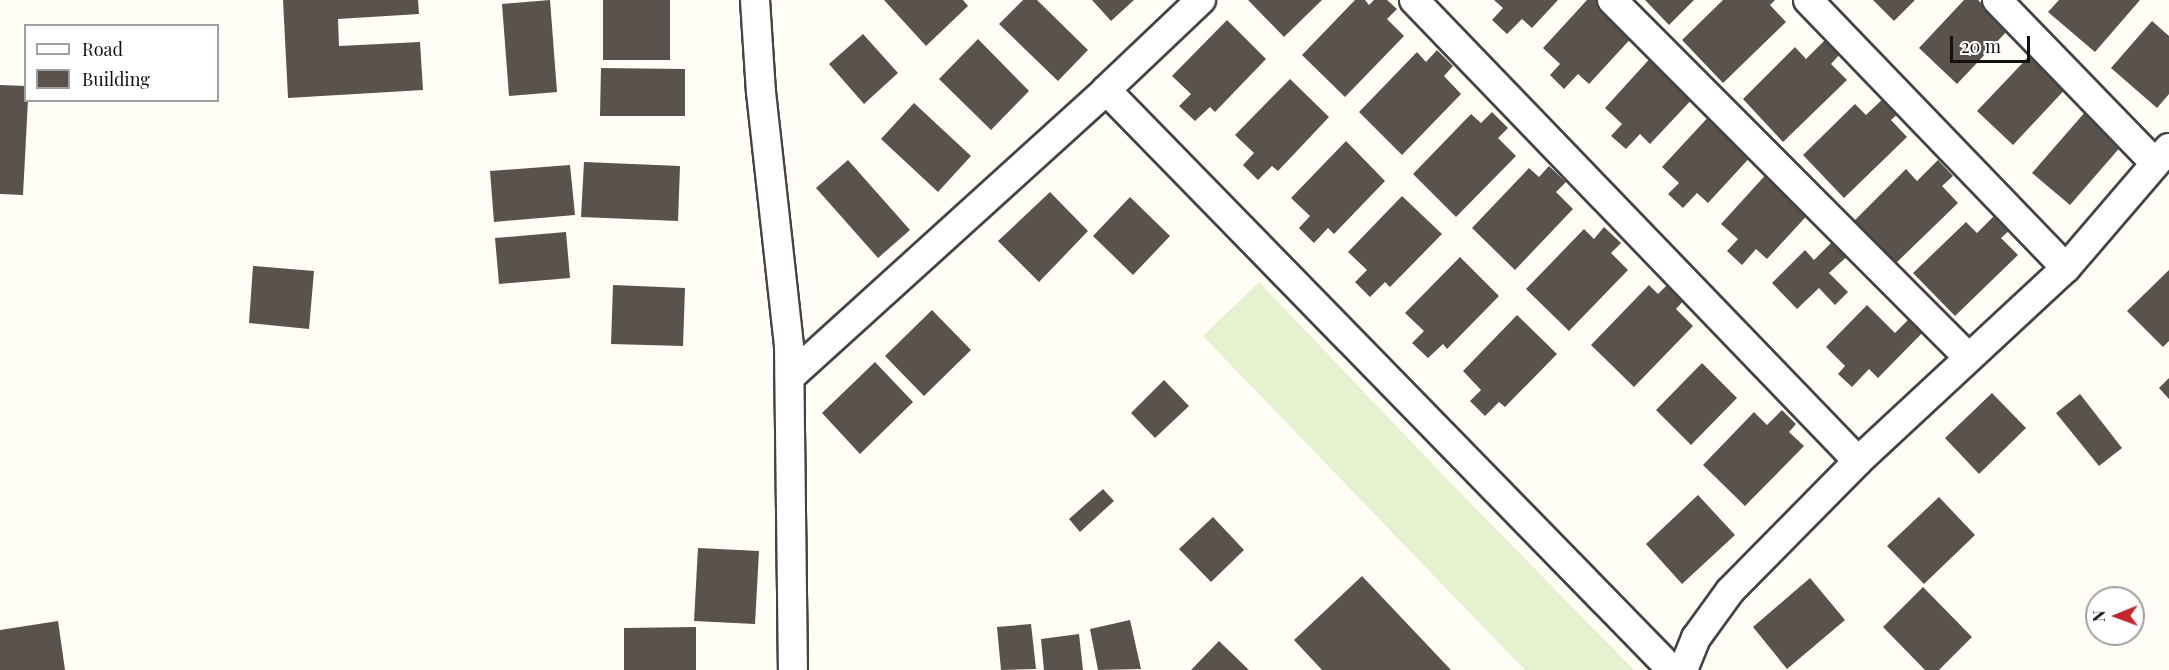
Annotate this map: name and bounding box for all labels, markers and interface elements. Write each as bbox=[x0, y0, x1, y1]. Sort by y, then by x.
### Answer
legend bbox=[24, 24, 219, 102]
scale bar bbox=[1953, 24, 2032, 62]
text: 20 m bbox=[1961, 34, 2001, 58]
text: Road bbox=[82, 37, 123, 61]
text: Building bbox=[82, 67, 150, 91]
north arrow bbox=[2085, 586, 2145, 646]
text: N bbox=[2088, 610, 2109, 622]

